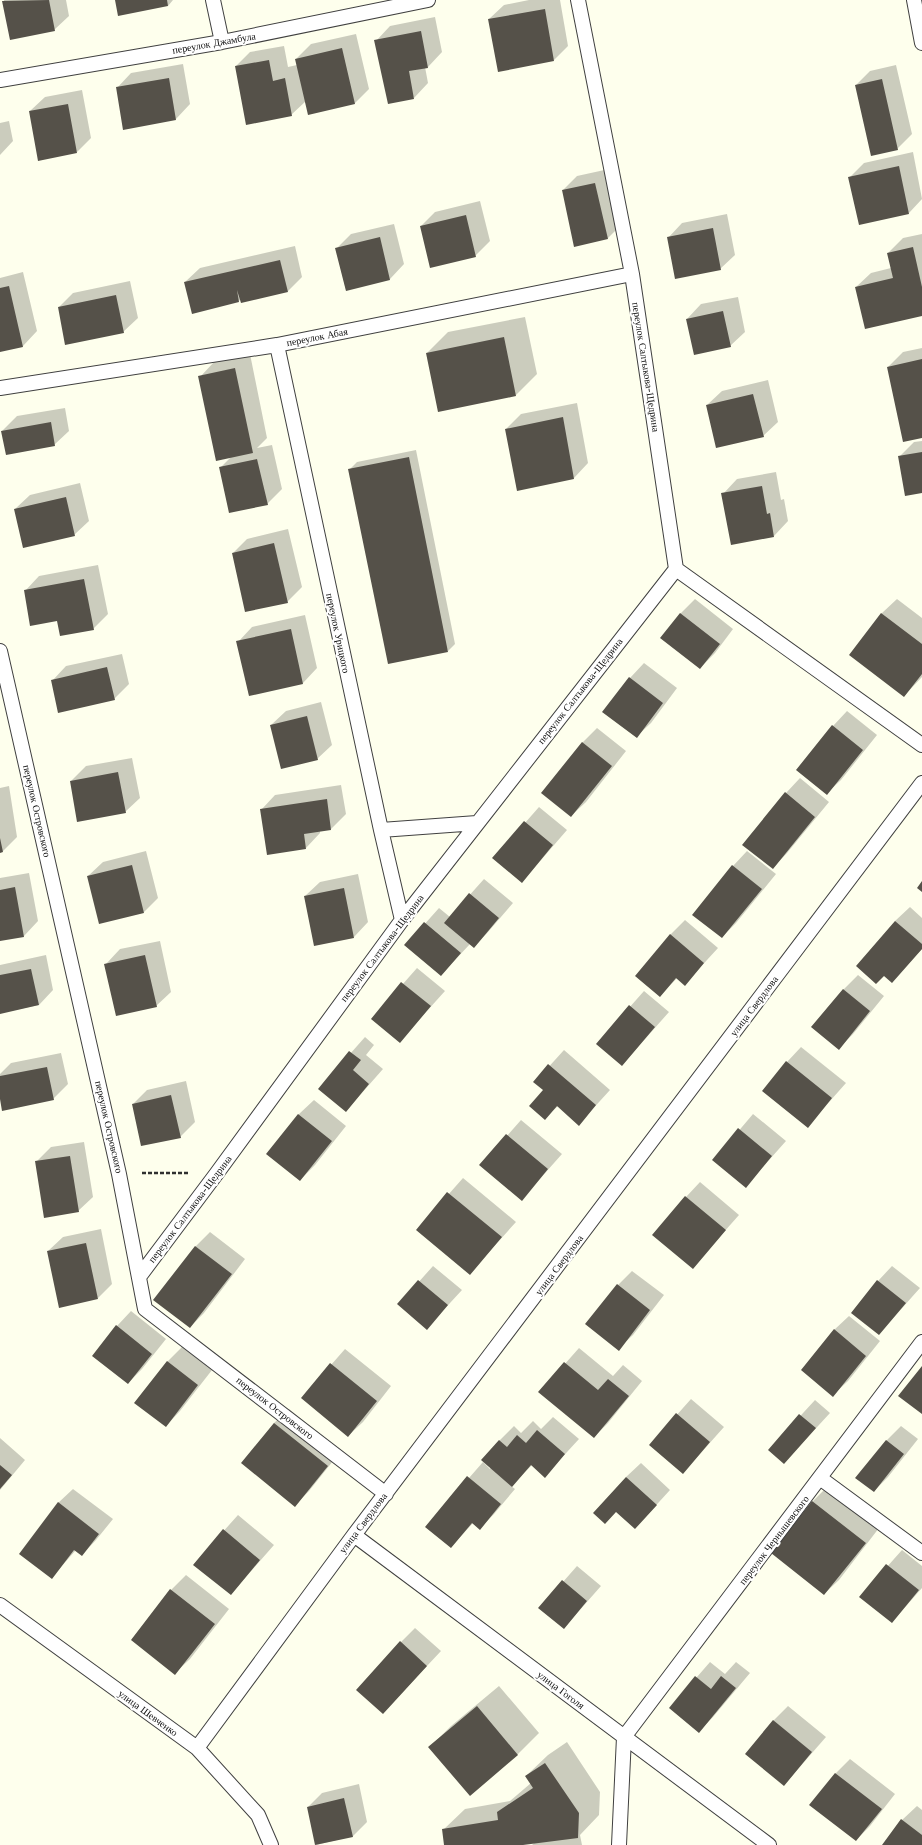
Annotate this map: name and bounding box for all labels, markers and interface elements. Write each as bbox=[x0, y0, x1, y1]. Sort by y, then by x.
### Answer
street label: переулок Джамбула bbox=[171, 29, 257, 57]
street label: переулок Салтыкова-Щедрина bbox=[629, 301, 663, 433]
street label: переулок Абая bbox=[285, 325, 349, 349]
street label: переулок Урицкого bbox=[323, 592, 353, 674]
street label: переулок Салтыкова-Щедрина bbox=[534, 635, 626, 747]
street label: переулок Островского bbox=[20, 763, 54, 859]
street label: переулок Салтыкова-Щедрина bbox=[337, 891, 427, 1004]
street label: улица Свердлова bbox=[727, 973, 781, 1039]
street label: переулок Островского bbox=[92, 1079, 126, 1175]
street label: переулок Салтыкова-Щедрина bbox=[145, 1152, 235, 1265]
street label: улица Свердлова bbox=[532, 1232, 586, 1298]
street label: переулок Островского bbox=[234, 1374, 316, 1442]
street label: улица Свердлова bbox=[336, 1490, 390, 1556]
street label: переулок Чернышевского bbox=[736, 1493, 812, 1587]
street label: улица Гоголя bbox=[535, 1668, 588, 1712]
street label: улица Шевченко bbox=[116, 1687, 180, 1739]

